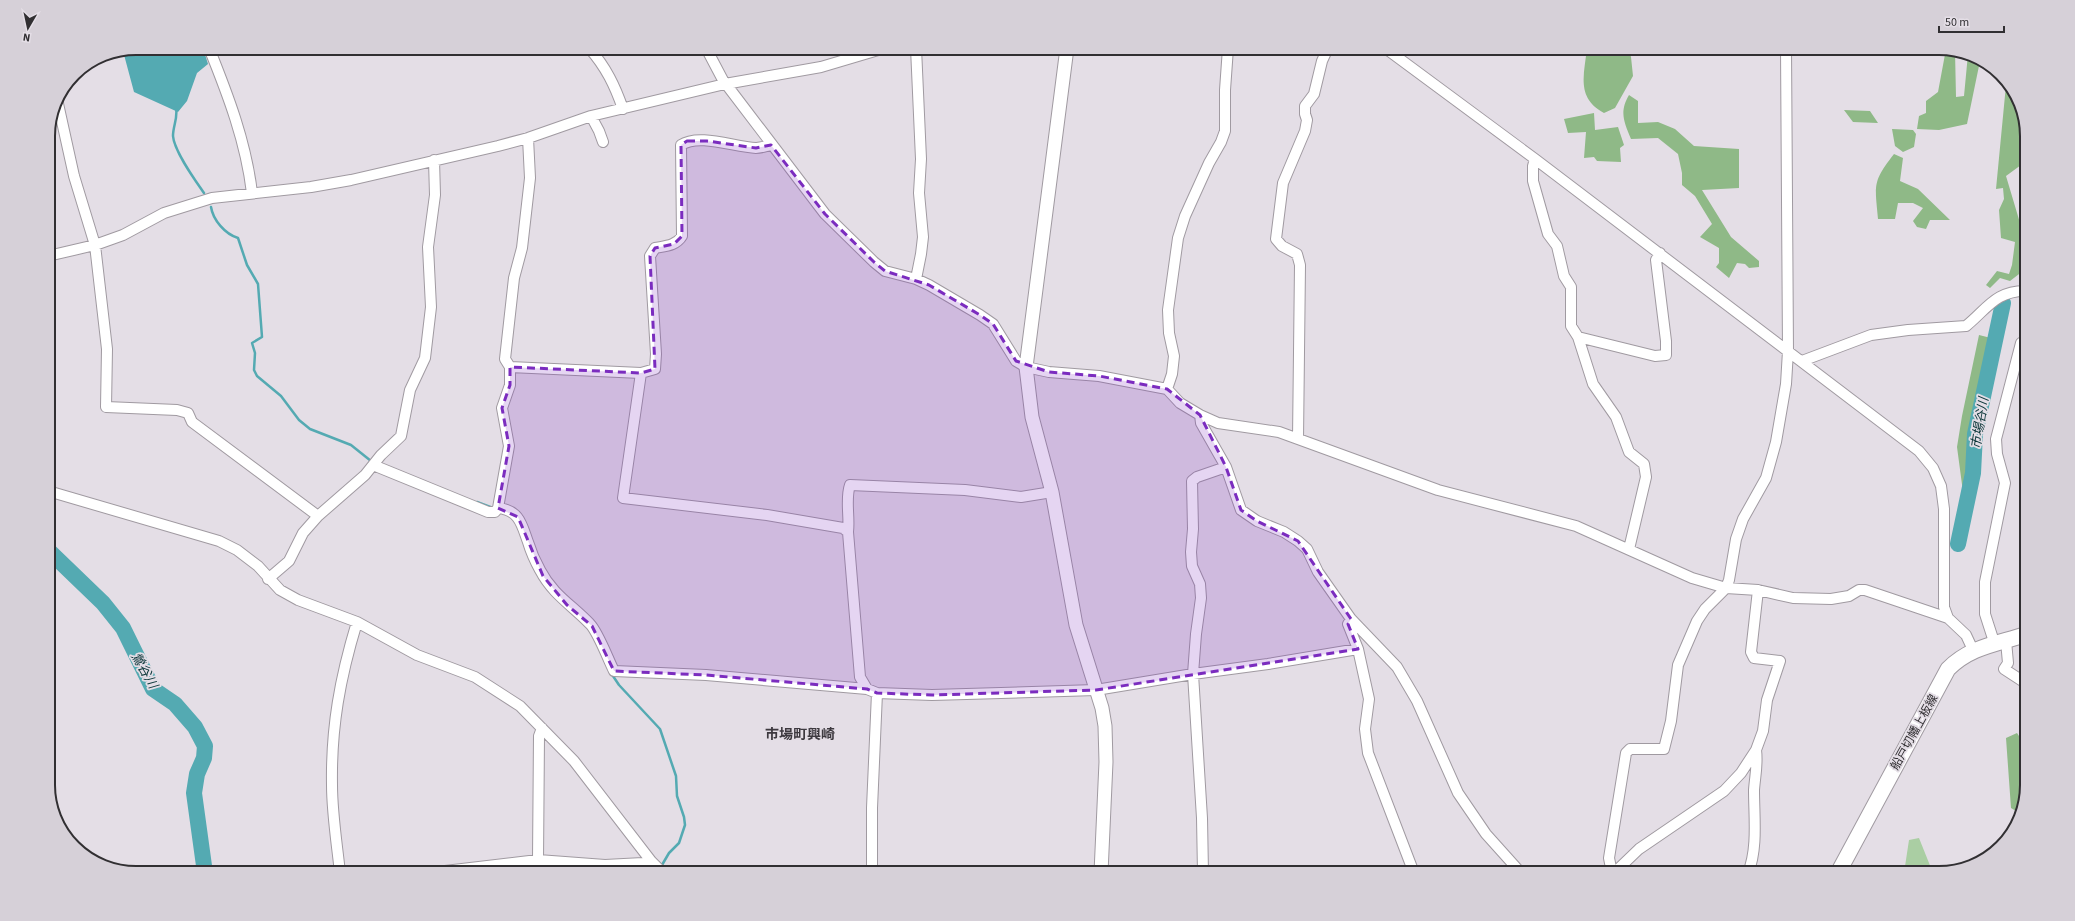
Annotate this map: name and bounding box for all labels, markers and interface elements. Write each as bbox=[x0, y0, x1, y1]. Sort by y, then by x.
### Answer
north arrow bbox=[8, 8, 48, 48]
scale bar bbox=[1939, 8, 2004, 34]
text: 50 m bbox=[1945, 14, 1969, 31]
text: N bbox=[22, 29, 31, 45]
water label: 市場谷川 bbox=[1967, 394, 1993, 450]
water label: 鶯谷川 bbox=[127, 649, 163, 694]
street label: 船戸切幡上板線 bbox=[1887, 691, 1942, 773]
district label: 市場町興崎 bbox=[765, 725, 835, 745]

